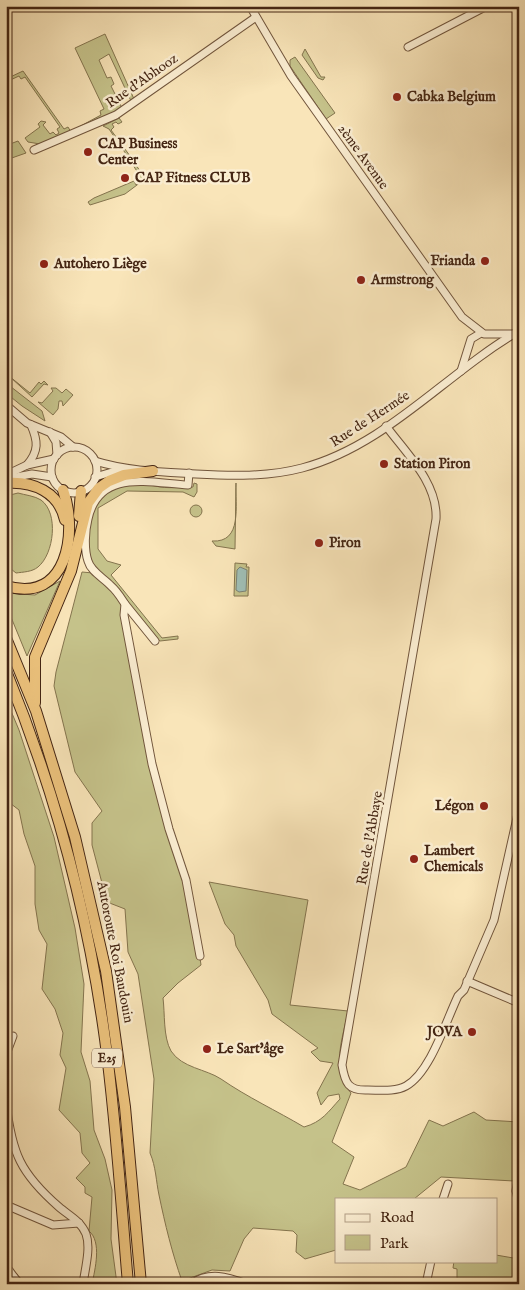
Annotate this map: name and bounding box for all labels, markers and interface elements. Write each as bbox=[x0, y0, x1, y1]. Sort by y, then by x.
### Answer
street label: Rue d'Abhooz bbox=[102, 49, 182, 112]
place label: Cabka Belgium bbox=[407, 88, 496, 106]
marker: Cabka Belgium bbox=[391, 91, 403, 103]
street label: 2ème Avenue bbox=[333, 121, 393, 194]
place label: CAP Business Center bbox=[98, 135, 178, 169]
marker: CAP Business Center bbox=[82, 146, 94, 158]
place label: CAP Fitness CLUB bbox=[135, 169, 250, 187]
marker: CAP Fitness CLUB bbox=[119, 172, 131, 184]
place label: Frianda bbox=[430, 252, 476, 270]
place label: Autohero Liège bbox=[53, 255, 147, 273]
marker: Frianda bbox=[479, 255, 491, 267]
marker: Autohero Liège bbox=[38, 258, 50, 270]
place label: Armstrong bbox=[370, 271, 435, 289]
marker: Armstrong bbox=[355, 274, 367, 286]
street label: Rue de Hermée bbox=[327, 386, 414, 451]
place label: Station Piron bbox=[394, 455, 471, 473]
marker: Station Piron bbox=[378, 458, 390, 470]
place label: Piron bbox=[329, 534, 361, 552]
marker: Piron bbox=[313, 537, 325, 549]
street label: Rue de l'Abbaye bbox=[353, 789, 387, 886]
place label: Légon bbox=[435, 797, 475, 815]
marker: Légon bbox=[478, 800, 490, 812]
place label: Lambert Chemicals bbox=[424, 842, 483, 876]
marker: Lambert Chemicals bbox=[408, 853, 420, 865]
street label: Autoroute Roi Baudouin bbox=[92, 879, 138, 1025]
place label: JOVA bbox=[425, 1023, 464, 1041]
marker: JOVA bbox=[466, 1026, 478, 1038]
place label: Le Sart'âge bbox=[217, 1040, 284, 1058]
marker: Le Sart'âge bbox=[201, 1043, 213, 1055]
road number: E25 bbox=[92, 1048, 122, 1068]
legend bbox=[335, 1198, 498, 1262]
text: Road bbox=[380, 1208, 415, 1227]
text: Park bbox=[380, 1234, 410, 1253]

